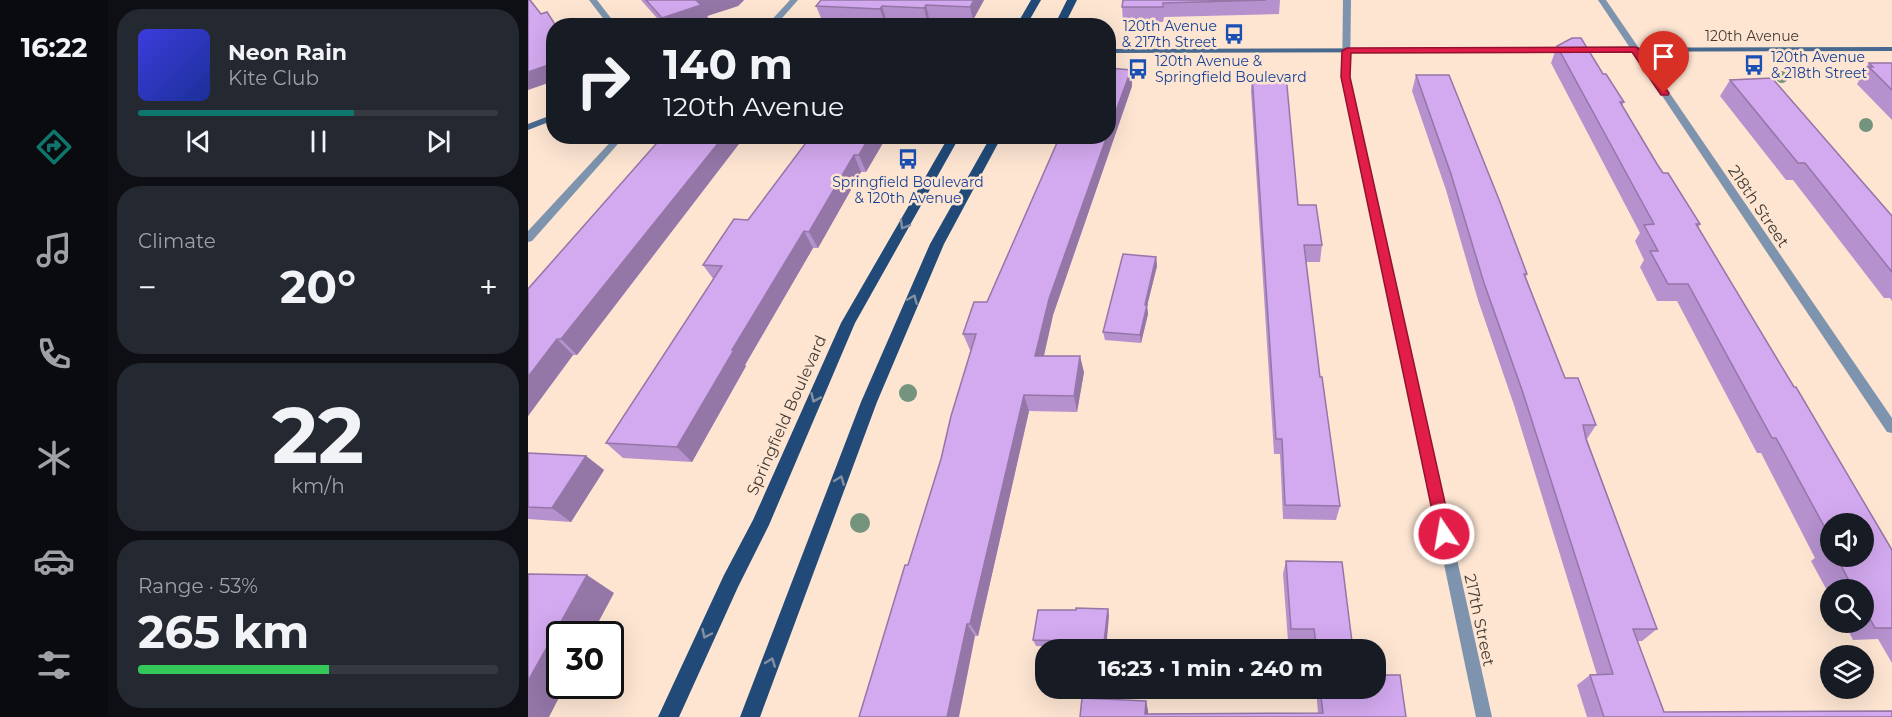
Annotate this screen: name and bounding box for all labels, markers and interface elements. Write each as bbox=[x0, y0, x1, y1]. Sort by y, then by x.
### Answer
place label: 120th Avenue & 217th Street bbox=[1122, 17, 1217, 51]
bus stop icon: 120th Avenue & 217th Street bbox=[1222, 22, 1246, 46]
street label: 120th Avenue bbox=[1705, 27, 1799, 45]
text: 16:22 bbox=[21, 31, 87, 64]
pin bbox=[1638, 31, 1689, 93]
text: 140 m bbox=[663, 38, 793, 90]
text: Neon Rain bbox=[228, 39, 347, 66]
icon: arrive bbox=[1647, 40, 1680, 73]
icon: right bbox=[564, 42, 642, 120]
place label: 120th Avenue & 218th Street bbox=[1771, 48, 1867, 82]
place label: 120th Avenue & Springfield Boulevard bbox=[1155, 52, 1307, 86]
bus stop icon: 120th Avenue & 218th Street bbox=[1742, 53, 1766, 77]
bus stop icon: 120th Avenue & Springfield Boulevard bbox=[1126, 57, 1150, 81]
text: Kite Club bbox=[228, 66, 319, 90]
text: 120th Avenue bbox=[663, 90, 844, 123]
icon: previous bbox=[182, 125, 215, 158]
icon: pause bbox=[302, 125, 335, 158]
icon: next bbox=[422, 125, 455, 158]
icon: directions bbox=[33, 126, 75, 168]
bus stop icon: Springfield Boulevard & 120th Avenue bbox=[896, 147, 920, 171]
street label: 218th Street bbox=[1724, 162, 1793, 251]
place label: Springfield Boulevard & 120th Avenue bbox=[832, 173, 984, 207]
one-way arrow bbox=[899, 219, 911, 229]
icon: music bbox=[33, 229, 75, 271]
text: Climate bbox=[138, 229, 216, 253]
text: 20° bbox=[280, 259, 356, 314]
text: − bbox=[138, 267, 157, 307]
text: + bbox=[479, 267, 498, 307]
one-way arrow bbox=[906, 295, 918, 306]
street label: Springfield Boulevard bbox=[743, 332, 830, 498]
icon: phone bbox=[33, 333, 75, 375]
text: 22 bbox=[272, 387, 364, 483]
one-way arrow bbox=[810, 392, 822, 403]
icon: climate bbox=[33, 437, 75, 479]
text: km/h bbox=[291, 474, 345, 498]
one-way arrow bbox=[832, 475, 845, 486]
position arrow bbox=[1412, 502, 1476, 566]
map controls bbox=[1820, 513, 1874, 699]
button: sound bbox=[1820, 513, 1874, 567]
icon: car bbox=[33, 540, 75, 582]
street label: 217th Street bbox=[1460, 572, 1499, 669]
text: Range · 53% bbox=[138, 574, 258, 598]
button: search bbox=[1820, 579, 1874, 633]
text: 265 km bbox=[138, 604, 309, 659]
speed limit sign: 30 bbox=[546, 621, 624, 699]
one-way arrow bbox=[702, 628, 714, 639]
icon: filters bbox=[33, 644, 75, 686]
button: layers bbox=[1820, 645, 1874, 699]
text: 16:23 · 1 min · 240 m bbox=[1098, 655, 1323, 682]
one-way arrow bbox=[764, 657, 776, 668]

